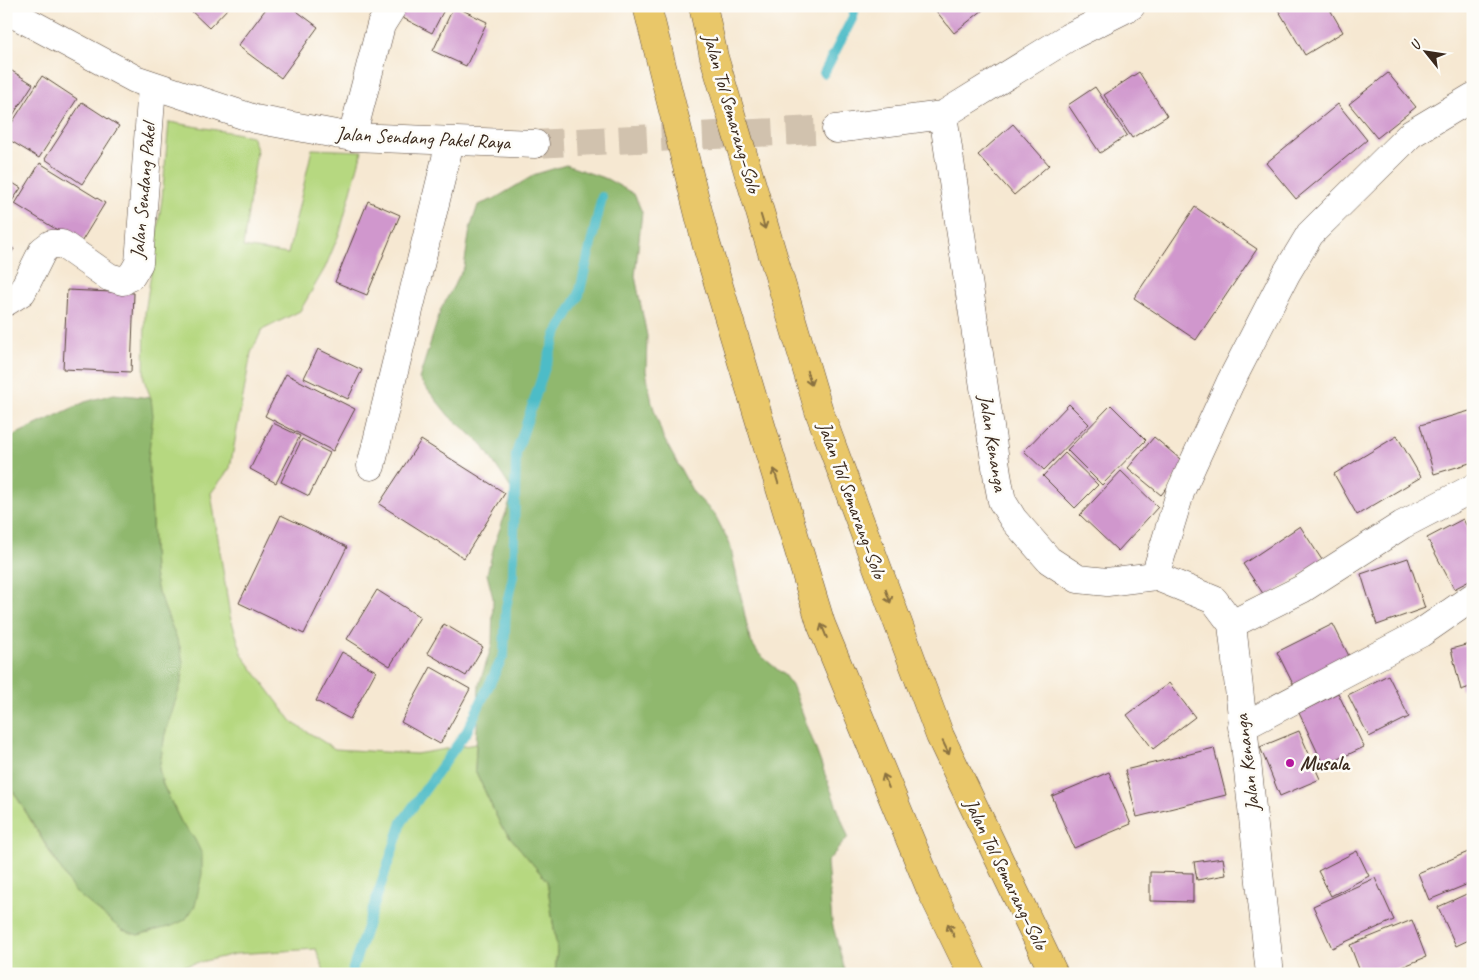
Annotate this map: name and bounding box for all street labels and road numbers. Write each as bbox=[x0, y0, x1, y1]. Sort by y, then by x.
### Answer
street label: Jalan Tol Semarang–Solo bbox=[697, 29, 767, 197]
street label: Jalan Sendang Pakel bbox=[125, 118, 162, 261]
street label: Jalan Sendang Pakel Raya bbox=[334, 121, 513, 155]
street label: Jalan Kenanga bbox=[973, 392, 1013, 495]
street label: Jalan Tol Semarang–Solo bbox=[812, 417, 893, 583]
street label: Jalan Kenanga bbox=[1228, 711, 1265, 814]
street label: Jalan Tol Semarang–Solo bbox=[958, 794, 1054, 955]

